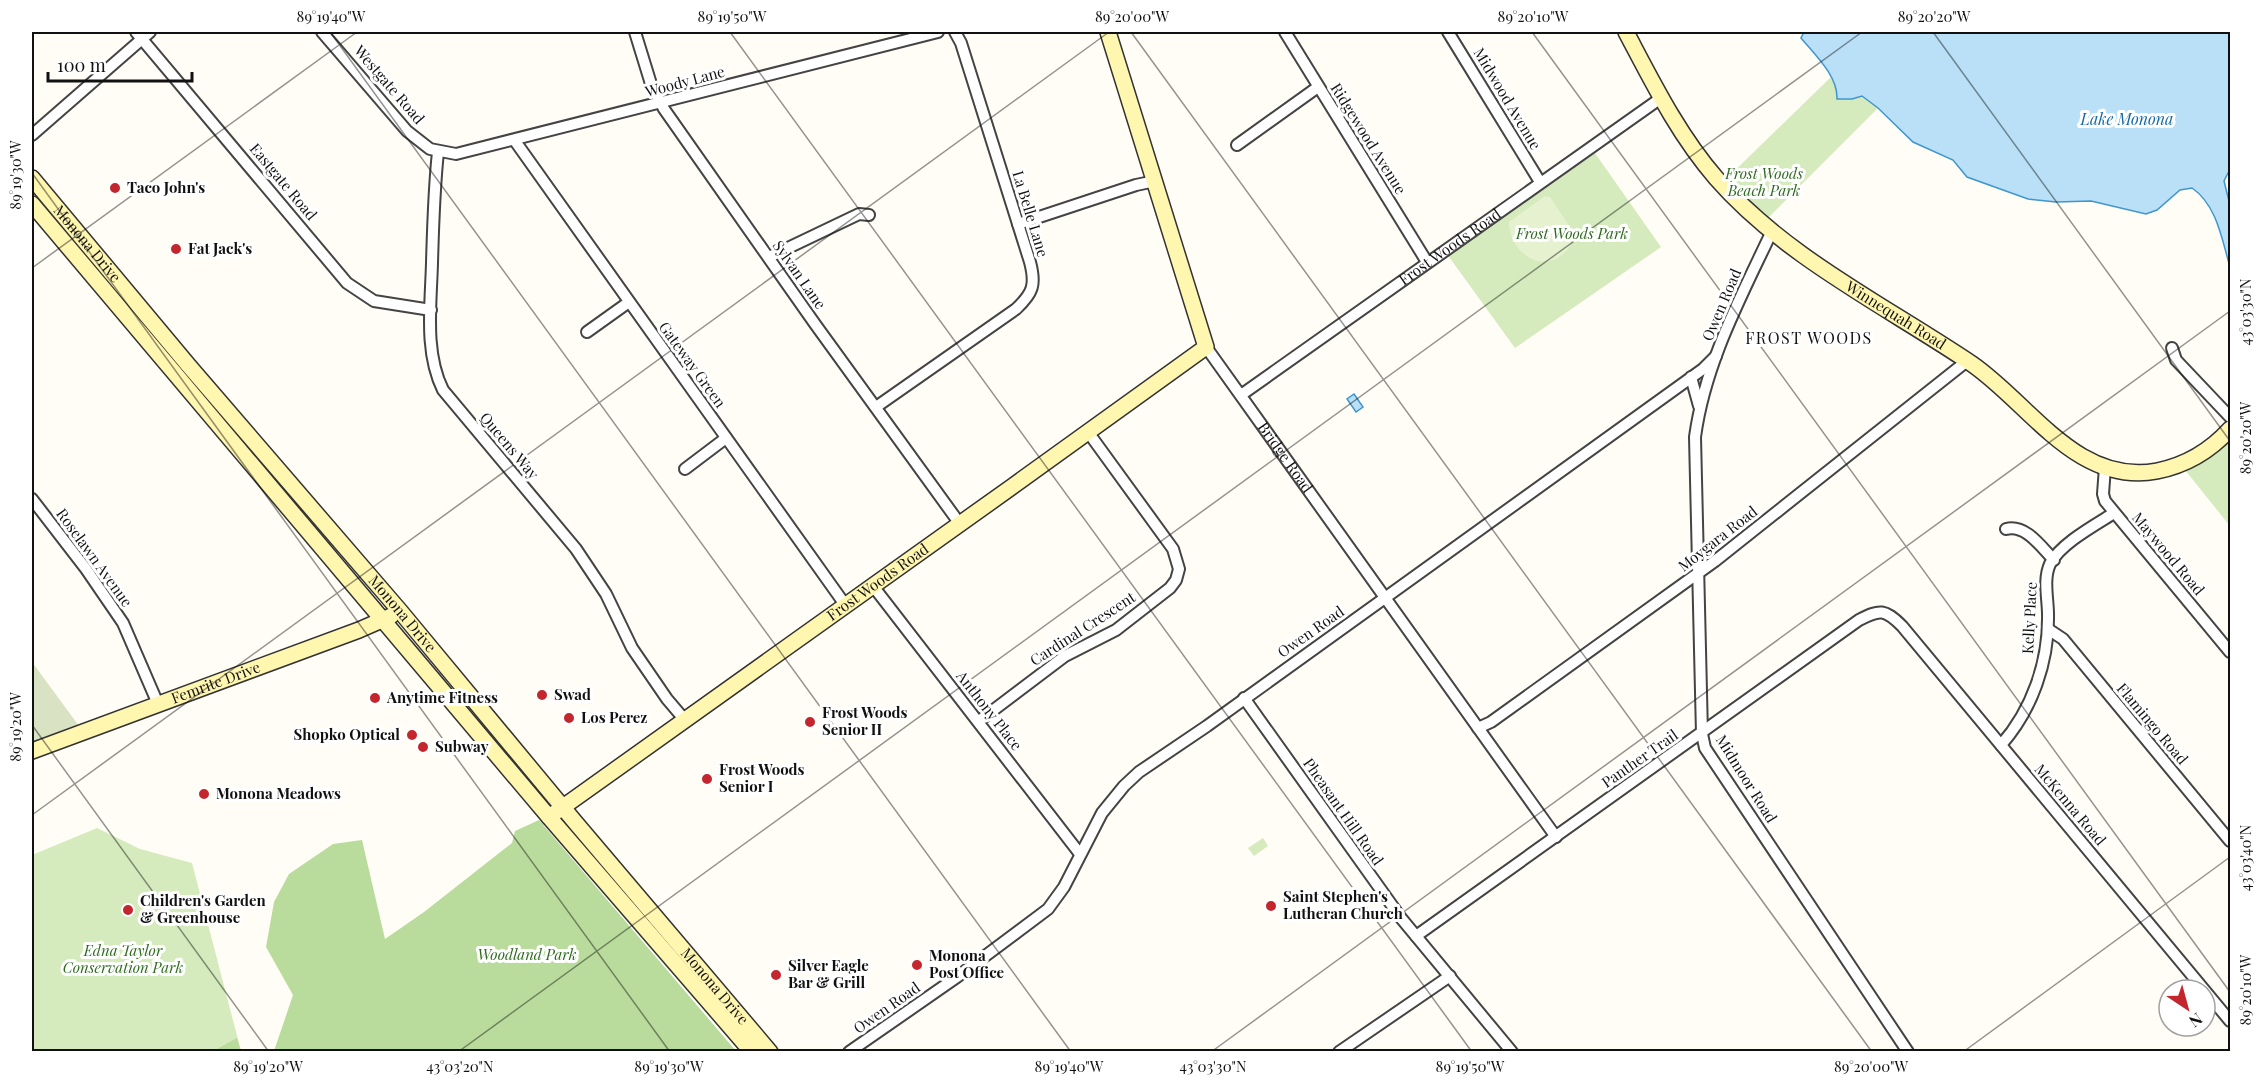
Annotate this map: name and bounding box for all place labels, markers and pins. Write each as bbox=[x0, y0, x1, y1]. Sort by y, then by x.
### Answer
place label: Taco John's bbox=[127, 177, 205, 197]
marker: Taco John's bbox=[108, 181, 122, 195]
place label: Fat Jack's bbox=[188, 238, 252, 258]
marker: Fat Jack's bbox=[169, 242, 183, 256]
place label: Swad bbox=[554, 684, 591, 704]
place label: Anytime Fitness bbox=[386, 687, 498, 707]
marker: Swad bbox=[535, 688, 549, 702]
marker: Anytime Fitness bbox=[368, 691, 382, 705]
place label: Frost Woods Senior II bbox=[822, 702, 908, 739]
place label: Los Perez bbox=[581, 707, 647, 727]
marker: Los Perez bbox=[562, 711, 576, 725]
marker: Frost Woods Senior II bbox=[803, 715, 817, 729]
place label: Shopko Optical bbox=[294, 724, 400, 744]
marker: Shopko Optical bbox=[405, 728, 419, 742]
place label: Subway bbox=[435, 736, 489, 756]
marker: Subway bbox=[416, 740, 430, 754]
place label: Frost Woods Senior I bbox=[719, 759, 805, 796]
marker: Frost Woods Senior I bbox=[700, 772, 714, 786]
place label: Monona Meadows bbox=[216, 783, 341, 803]
marker: Monona Meadows bbox=[197, 787, 211, 801]
place label: Saint Stephen's Lutheran Church bbox=[1283, 886, 1403, 923]
place label: Children's Garden & Greenhouse bbox=[140, 890, 266, 927]
marker: Saint Stephen's Lutheran Church bbox=[1264, 899, 1278, 913]
marker: Children's Garden & Greenhouse bbox=[121, 903, 135, 917]
place label: Monona Post Office bbox=[929, 945, 1005, 982]
place label: Silver Eagle Bar & Grill bbox=[788, 955, 869, 992]
marker: Monona Post Office bbox=[910, 958, 924, 972]
marker: Silver Eagle Bar & Grill bbox=[769, 968, 783, 982]

